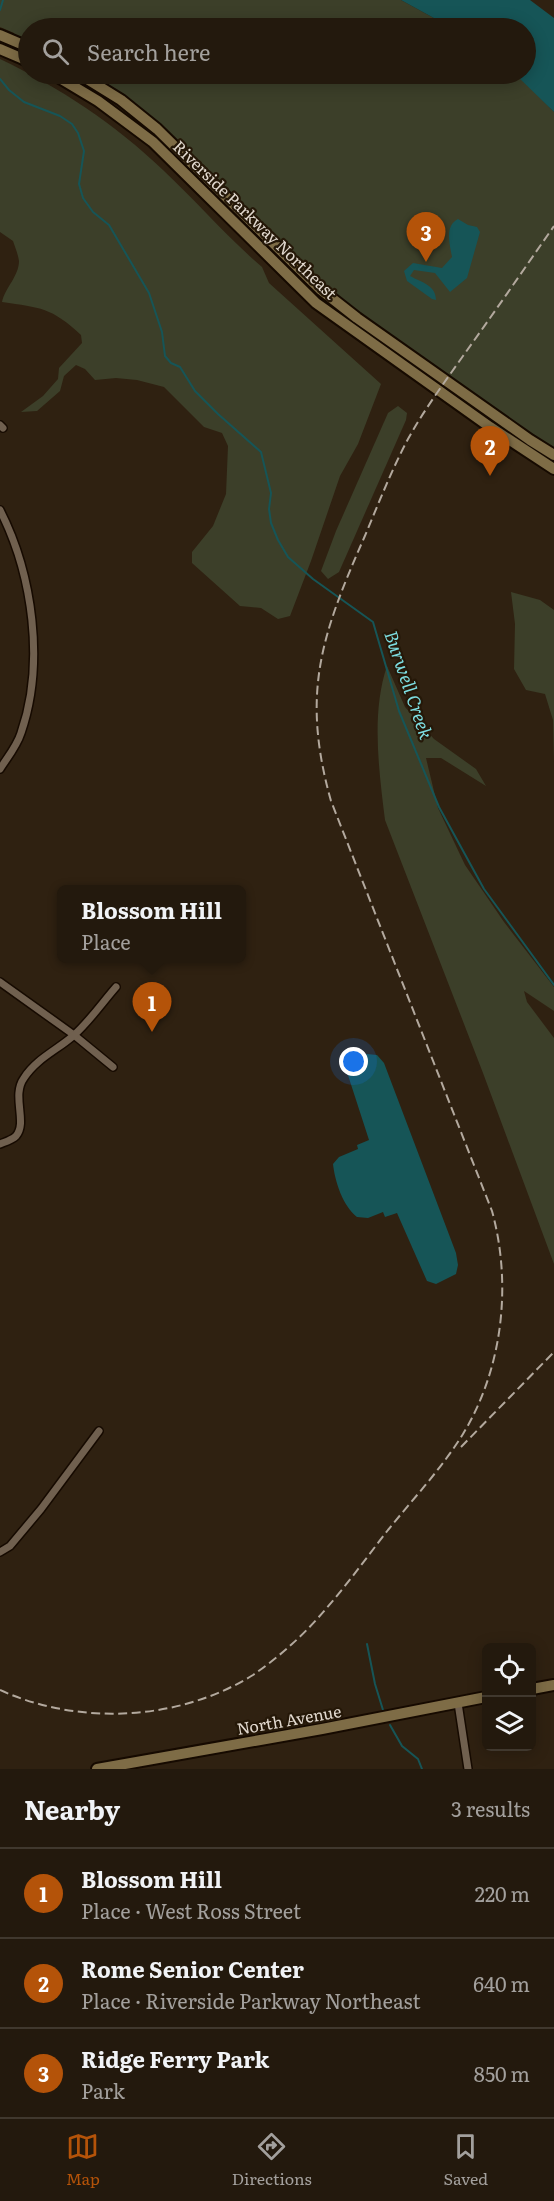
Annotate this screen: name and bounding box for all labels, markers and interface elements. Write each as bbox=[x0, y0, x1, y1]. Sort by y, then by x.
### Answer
search box bbox=[18, 18, 536, 84]
icon: search bbox=[39, 35, 72, 68]
text: Search here bbox=[87, 35, 210, 68]
street label: Riverside Parkway Northeast bbox=[168, 134, 344, 305]
pin: 3 bbox=[406, 212, 446, 262]
pin: 2 bbox=[470, 426, 510, 476]
water label: Burwell Creek bbox=[378, 627, 441, 743]
popup bbox=[57, 885, 246, 963]
text: Blossom Hill bbox=[81, 893, 222, 926]
text: Place bbox=[81, 926, 131, 956]
pin: 1 bbox=[132, 982, 172, 1032]
your location bbox=[339, 1047, 368, 1076]
map controls bbox=[482, 1643, 536, 1751]
button: locate bbox=[482, 1643, 536, 1697]
button: layers bbox=[482, 1697, 536, 1751]
street label: North Avenue bbox=[235, 1698, 343, 1740]
text: Nearby bbox=[24, 1789, 120, 1828]
text: 3 results bbox=[451, 1793, 530, 1823]
text: Blossom Hill bbox=[81, 1862, 222, 1895]
text: 1 bbox=[39, 1878, 48, 1908]
text: 220 m bbox=[475, 1878, 530, 1908]
text: Place · West Ross Street bbox=[81, 1895, 301, 1925]
text: Rome Senior Center bbox=[81, 1952, 304, 1985]
text: 2 bbox=[38, 1968, 49, 1998]
text: 640 m bbox=[473, 1968, 530, 1998]
text: Place · Riverside Parkway Northeast bbox=[81, 1985, 421, 2015]
text: Ridge Ferry Park bbox=[81, 2042, 269, 2075]
text: 3 bbox=[38, 2058, 49, 2088]
text: 850 m bbox=[474, 2058, 530, 2088]
text: Park bbox=[81, 2075, 125, 2105]
tab: Map bbox=[66, 2130, 100, 2190]
tab: Directions bbox=[232, 2130, 312, 2190]
tab: Saved bbox=[444, 2130, 488, 2190]

